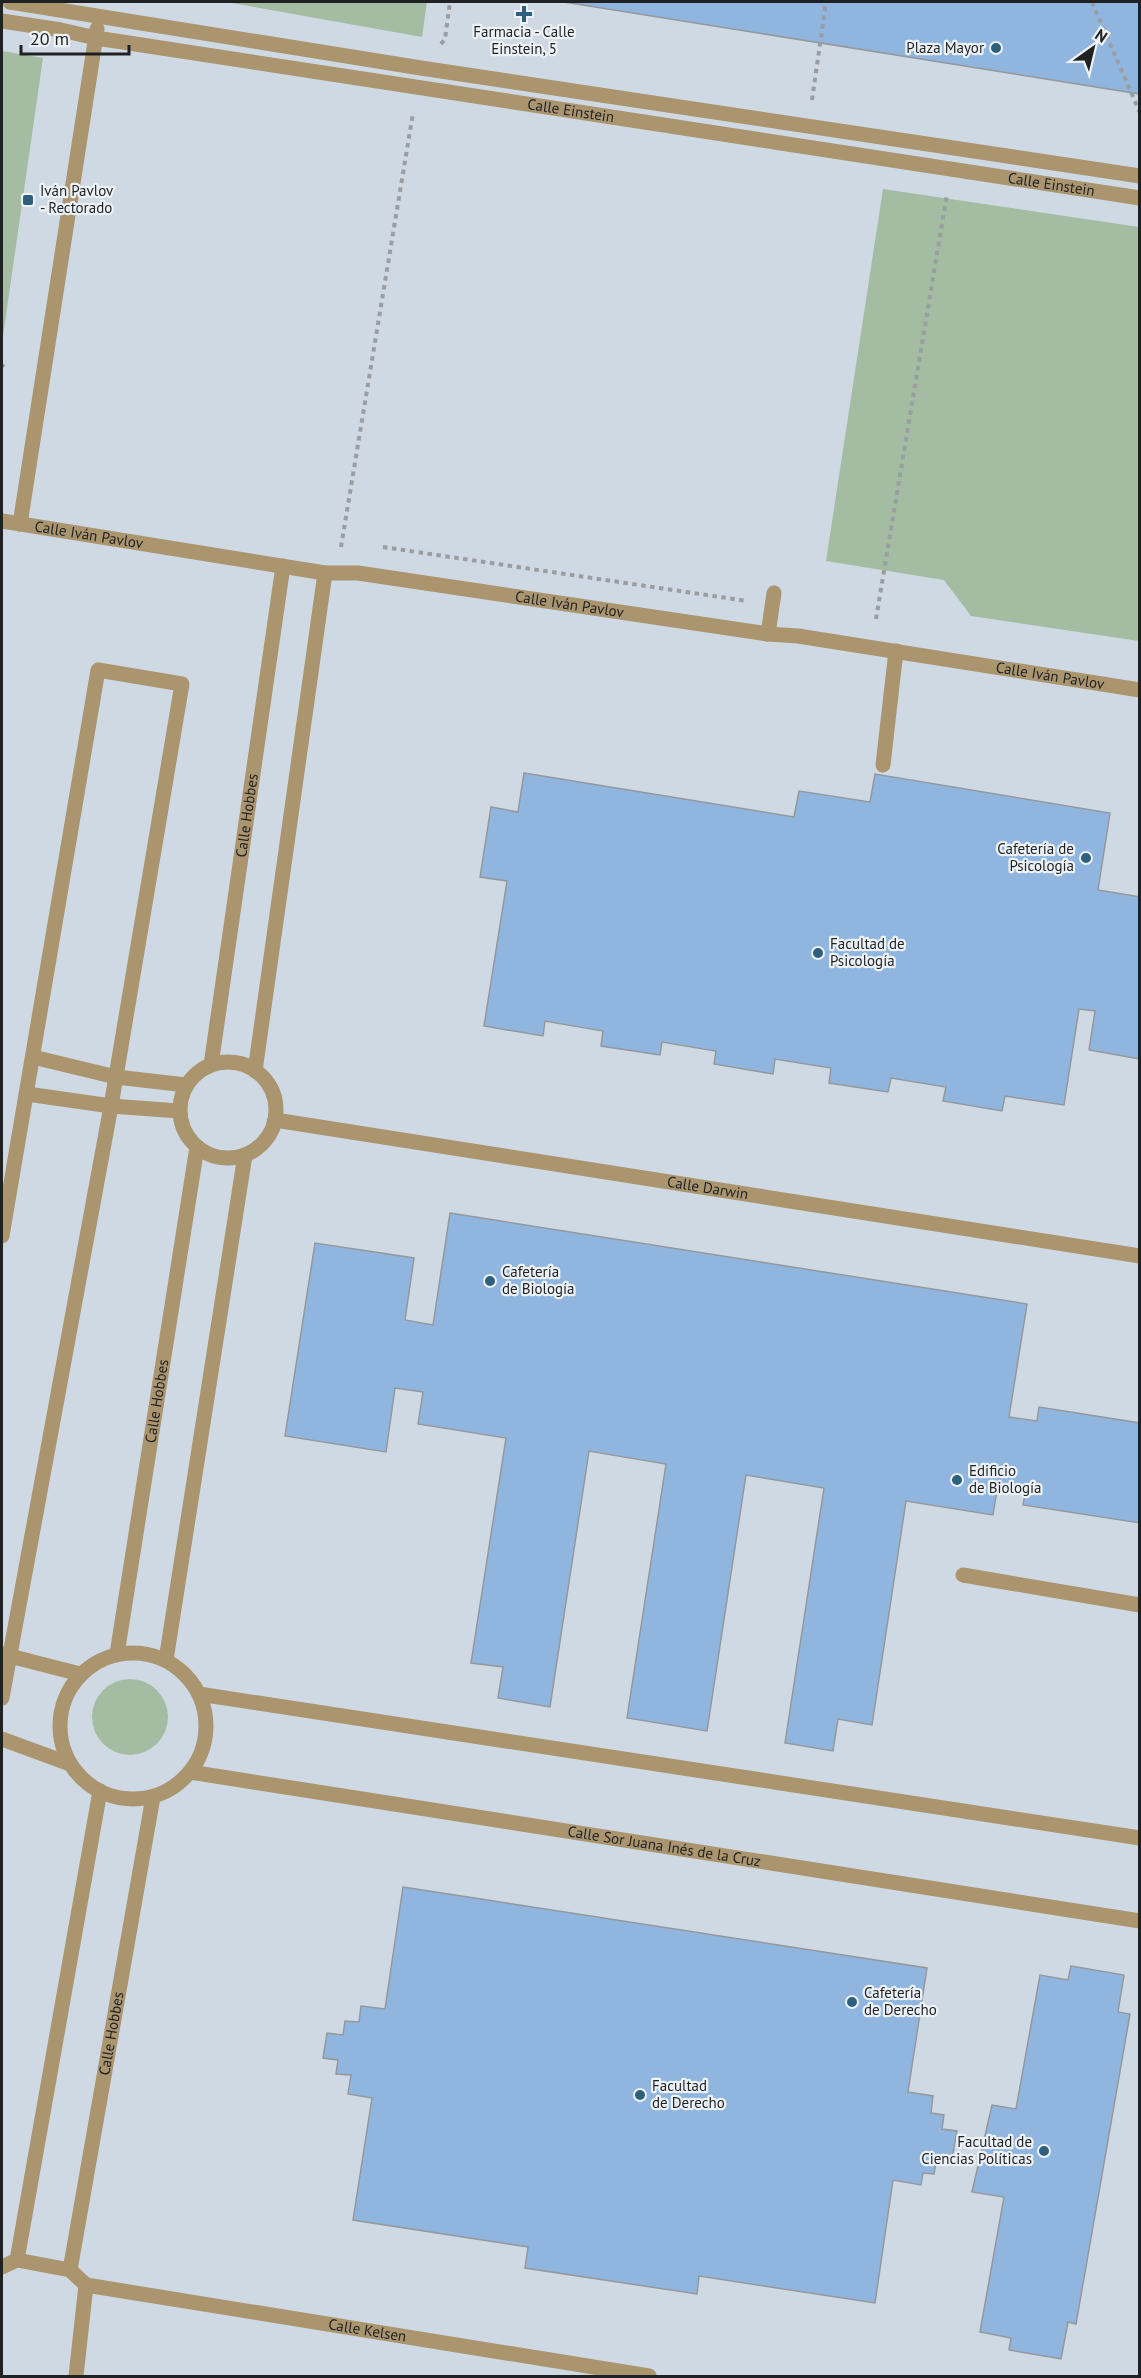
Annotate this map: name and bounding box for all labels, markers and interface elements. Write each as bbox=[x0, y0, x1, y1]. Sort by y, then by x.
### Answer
marker: Farmacia - Calle Einstein, 5 bbox=[517, 7, 531, 21]
scale bar bbox=[21, 18, 129, 56]
north arrow bbox=[1063, 18, 1123, 78]
place label: Farmacia - Calle Einstein, 5 bbox=[473, 22, 575, 58]
text: N bbox=[1091, 24, 1111, 47]
text: 20 m bbox=[30, 27, 69, 50]
place label: Plaza Mayor bbox=[906, 38, 984, 57]
marker: Plaza Mayor bbox=[989, 41, 1003, 55]
street label: Calle Einstein bbox=[526, 94, 616, 126]
street label: Calle Einstein bbox=[1007, 168, 1096, 200]
place label: Iván Pavlov - Rectorado bbox=[40, 181, 114, 217]
marker: Iván Pavlov - Rectorado bbox=[21, 193, 35, 207]
street label: Calle Iván Pavlov bbox=[33, 516, 145, 553]
street label: Calle Iván Pavlov bbox=[514, 587, 626, 622]
street label: Calle Iván Pavlov bbox=[995, 657, 1107, 693]
street label: Calle Hobbes bbox=[231, 772, 262, 859]
place label: Cafetería de Psicología bbox=[997, 839, 1074, 875]
marker: Cafetería de Psicología bbox=[1079, 851, 1093, 865]
place label: Facultad de Psicología bbox=[830, 934, 905, 970]
marker: Facultad de Psicología bbox=[811, 946, 825, 960]
street label: Calle Darwin bbox=[666, 1172, 750, 1203]
place label: Cafetería de Biología bbox=[502, 1262, 574, 1298]
marker: Cafetería de Biología bbox=[483, 1274, 497, 1288]
street label: Calle Hobbes bbox=[140, 1358, 172, 1444]
place label: Edificio de Biología bbox=[969, 1461, 1041, 1497]
marker: Edificio de Biología bbox=[950, 1473, 964, 1487]
street label: Calle Sor Juana Inés de la Cruz bbox=[566, 1821, 762, 1870]
place label: Cafetería de Derecho bbox=[864, 1983, 937, 2019]
street label: Calle Hobbes bbox=[94, 1990, 128, 2077]
marker: Cafetería de Derecho bbox=[845, 1995, 859, 2009]
place label: Facultad de Derecho bbox=[652, 2076, 725, 2112]
marker: Facultad de Derecho bbox=[633, 2088, 647, 2102]
place label: Facultad de Ciencias Políticas bbox=[921, 2132, 1032, 2168]
marker: Facultad de Ciencias Políticas bbox=[1037, 2144, 1051, 2158]
street label: Calle Kelsen bbox=[327, 2314, 408, 2346]

